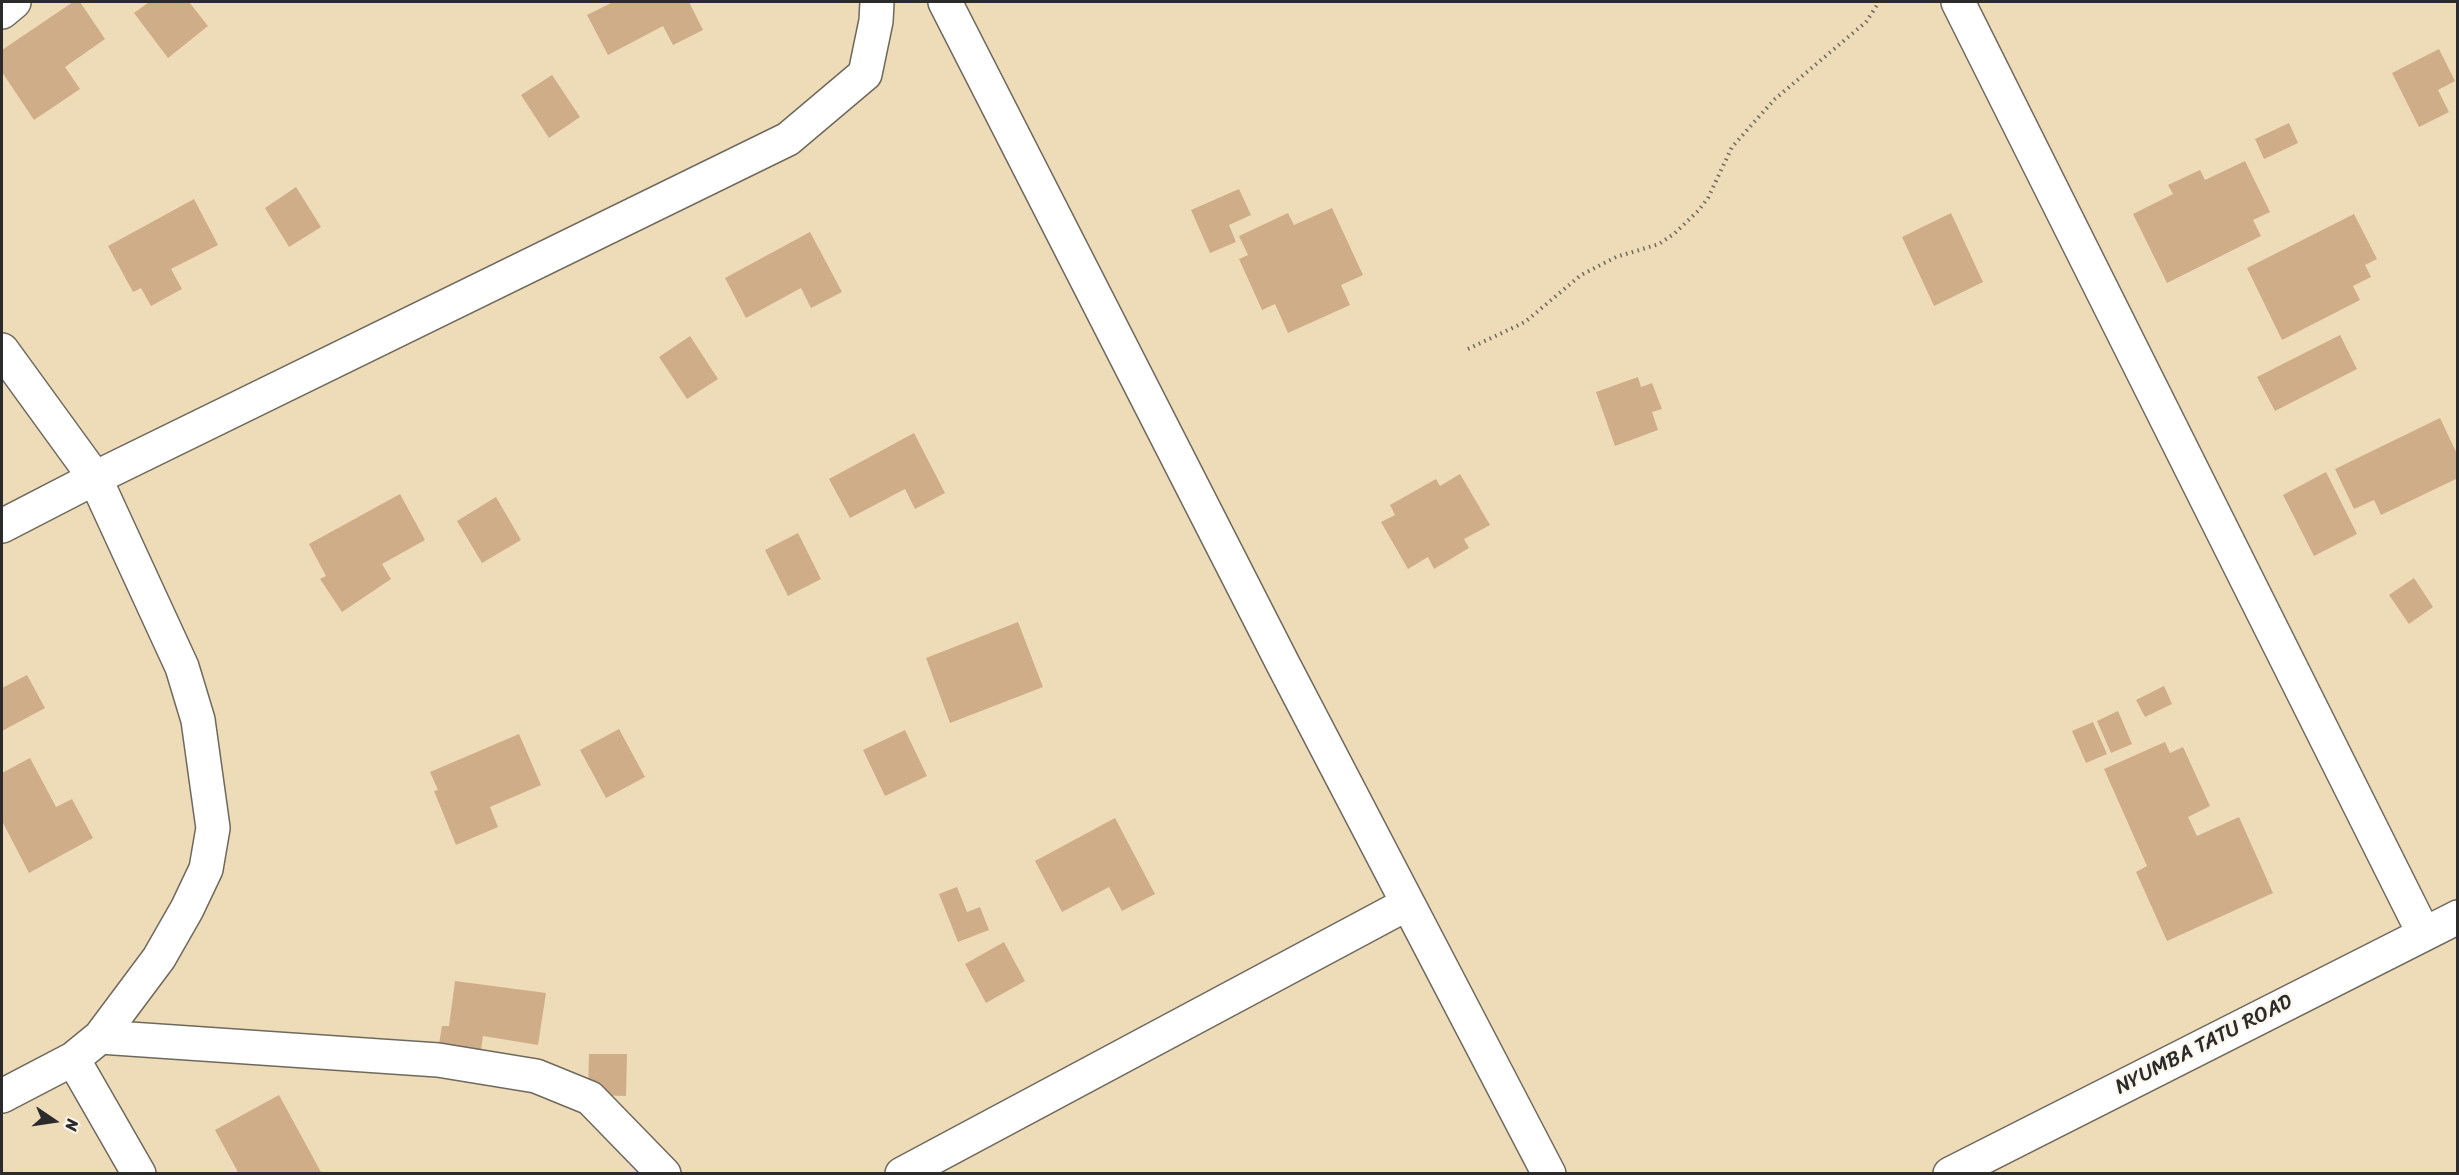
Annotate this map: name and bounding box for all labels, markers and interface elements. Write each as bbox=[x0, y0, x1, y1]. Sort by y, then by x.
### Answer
street label: NYUMBA TATU ROAD bbox=[2111, 989, 2297, 1101]
north arrow bbox=[24, 1091, 84, 1151]
text: N bbox=[57, 1116, 87, 1134]

